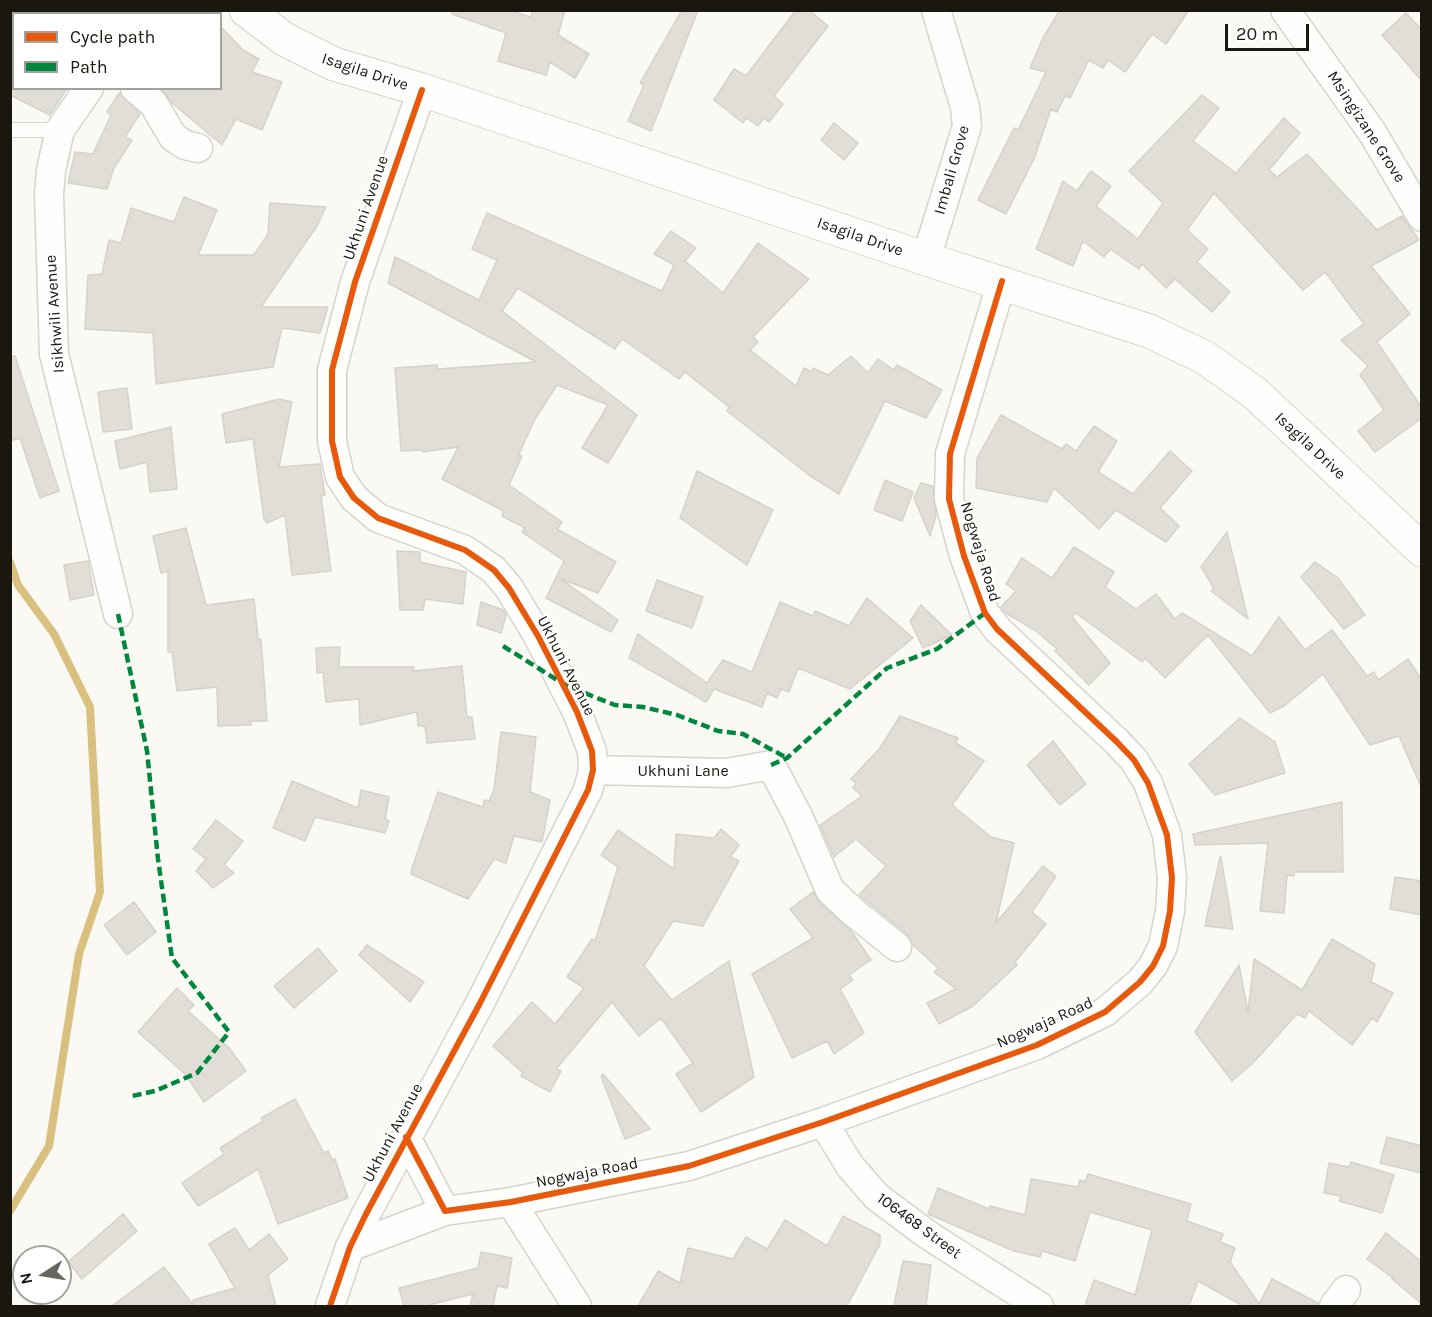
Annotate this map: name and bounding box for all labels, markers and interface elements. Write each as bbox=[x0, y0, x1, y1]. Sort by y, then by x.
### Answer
legend bbox=[12, 12, 222, 90]
scale bar bbox=[1228, 12, 1312, 50]
text: 20 m bbox=[1236, 23, 1278, 45]
text: Cycle path bbox=[70, 26, 155, 48]
street label: Isagila Drive bbox=[319, 49, 411, 95]
text: Path bbox=[70, 56, 108, 78]
street label: Msingizane Grove bbox=[1323, 68, 1409, 186]
street label: Imbali Grove bbox=[930, 123, 974, 217]
street label: Ukhuni Avenue bbox=[339, 153, 393, 263]
street label: Isagila Drive bbox=[814, 213, 906, 261]
street label: Isikhwili Avenue bbox=[41, 254, 69, 374]
street label: Isagila Drive bbox=[1271, 408, 1349, 484]
street label: Nogwaja Road bbox=[956, 500, 1004, 604]
street label: Ukhuni Avenue bbox=[533, 613, 599, 719]
street label: Ukhuni Lane bbox=[637, 761, 729, 781]
street label: Nogwaja Road bbox=[994, 993, 1096, 1053]
street label: Ukhuni Avenue bbox=[359, 1080, 427, 1186]
street label: Nogwaja Road bbox=[534, 1154, 640, 1192]
street label: 106468 Street bbox=[873, 1189, 965, 1263]
north arrow bbox=[12, 1245, 72, 1305]
text: N bbox=[15, 1271, 36, 1286]

